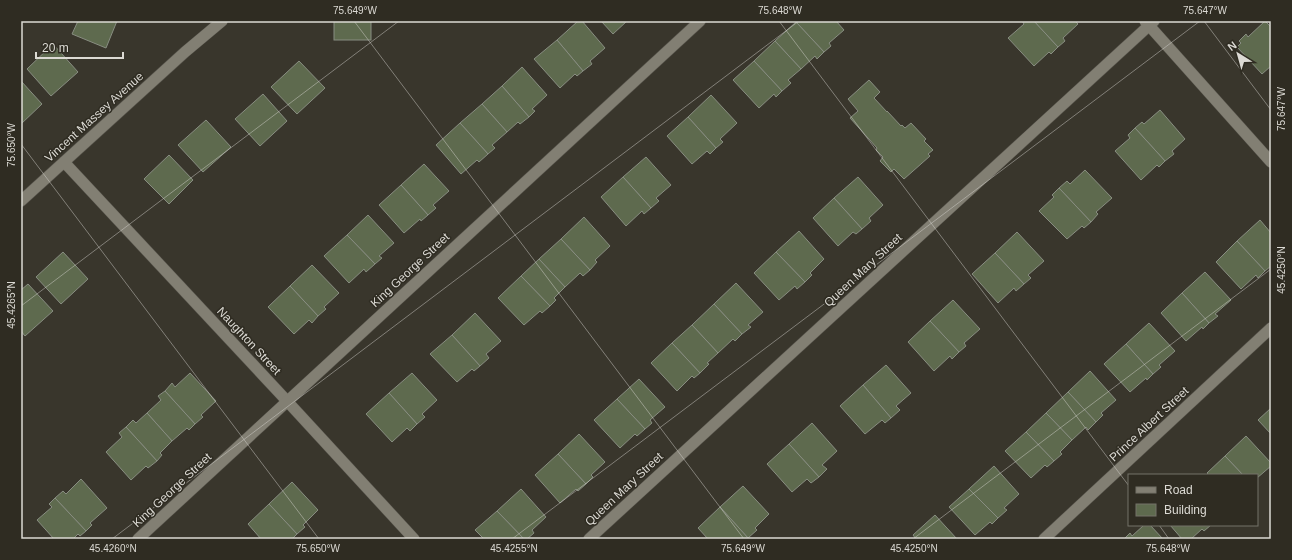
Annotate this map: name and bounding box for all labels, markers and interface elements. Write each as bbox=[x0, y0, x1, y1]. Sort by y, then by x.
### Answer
text: 75.649°W bbox=[333, 5, 378, 16]
text: 75.648°W bbox=[758, 5, 803, 16]
text: 75.647°W bbox=[1183, 5, 1228, 16]
scale bar bbox=[36, 34, 123, 60]
north arrow bbox=[1218, 34, 1258, 74]
text: N bbox=[1225, 39, 1239, 53]
text: 20 m bbox=[42, 41, 69, 55]
street label: Vincent Massey Avenue bbox=[42, 69, 146, 165]
text: 75.647°W bbox=[1276, 86, 1287, 131]
text: 75.650°W bbox=[6, 122, 17, 167]
street label: King George Street bbox=[368, 229, 453, 310]
street label: Queen Mary Street bbox=[821, 230, 905, 310]
text: 45.4250°N bbox=[1276, 246, 1287, 294]
text: 45.4265°N bbox=[6, 281, 17, 329]
street label: Naughton Street bbox=[214, 304, 284, 378]
street label: Prince Albert Street bbox=[1106, 383, 1192, 464]
street label: King George Street bbox=[130, 449, 215, 530]
street label: Queen Mary Street bbox=[582, 449, 666, 529]
legend bbox=[1128, 474, 1258, 526]
text: Road bbox=[1164, 483, 1193, 497]
text: Building bbox=[1164, 503, 1207, 517]
text: 45.4260°N bbox=[89, 543, 137, 554]
text: 75.650°W bbox=[296, 543, 341, 554]
text: 45.4255°N bbox=[490, 543, 538, 554]
text: 75.649°W bbox=[721, 543, 766, 554]
text: 45.4250°N bbox=[890, 543, 938, 554]
text: 75.648°W bbox=[1146, 543, 1191, 554]

